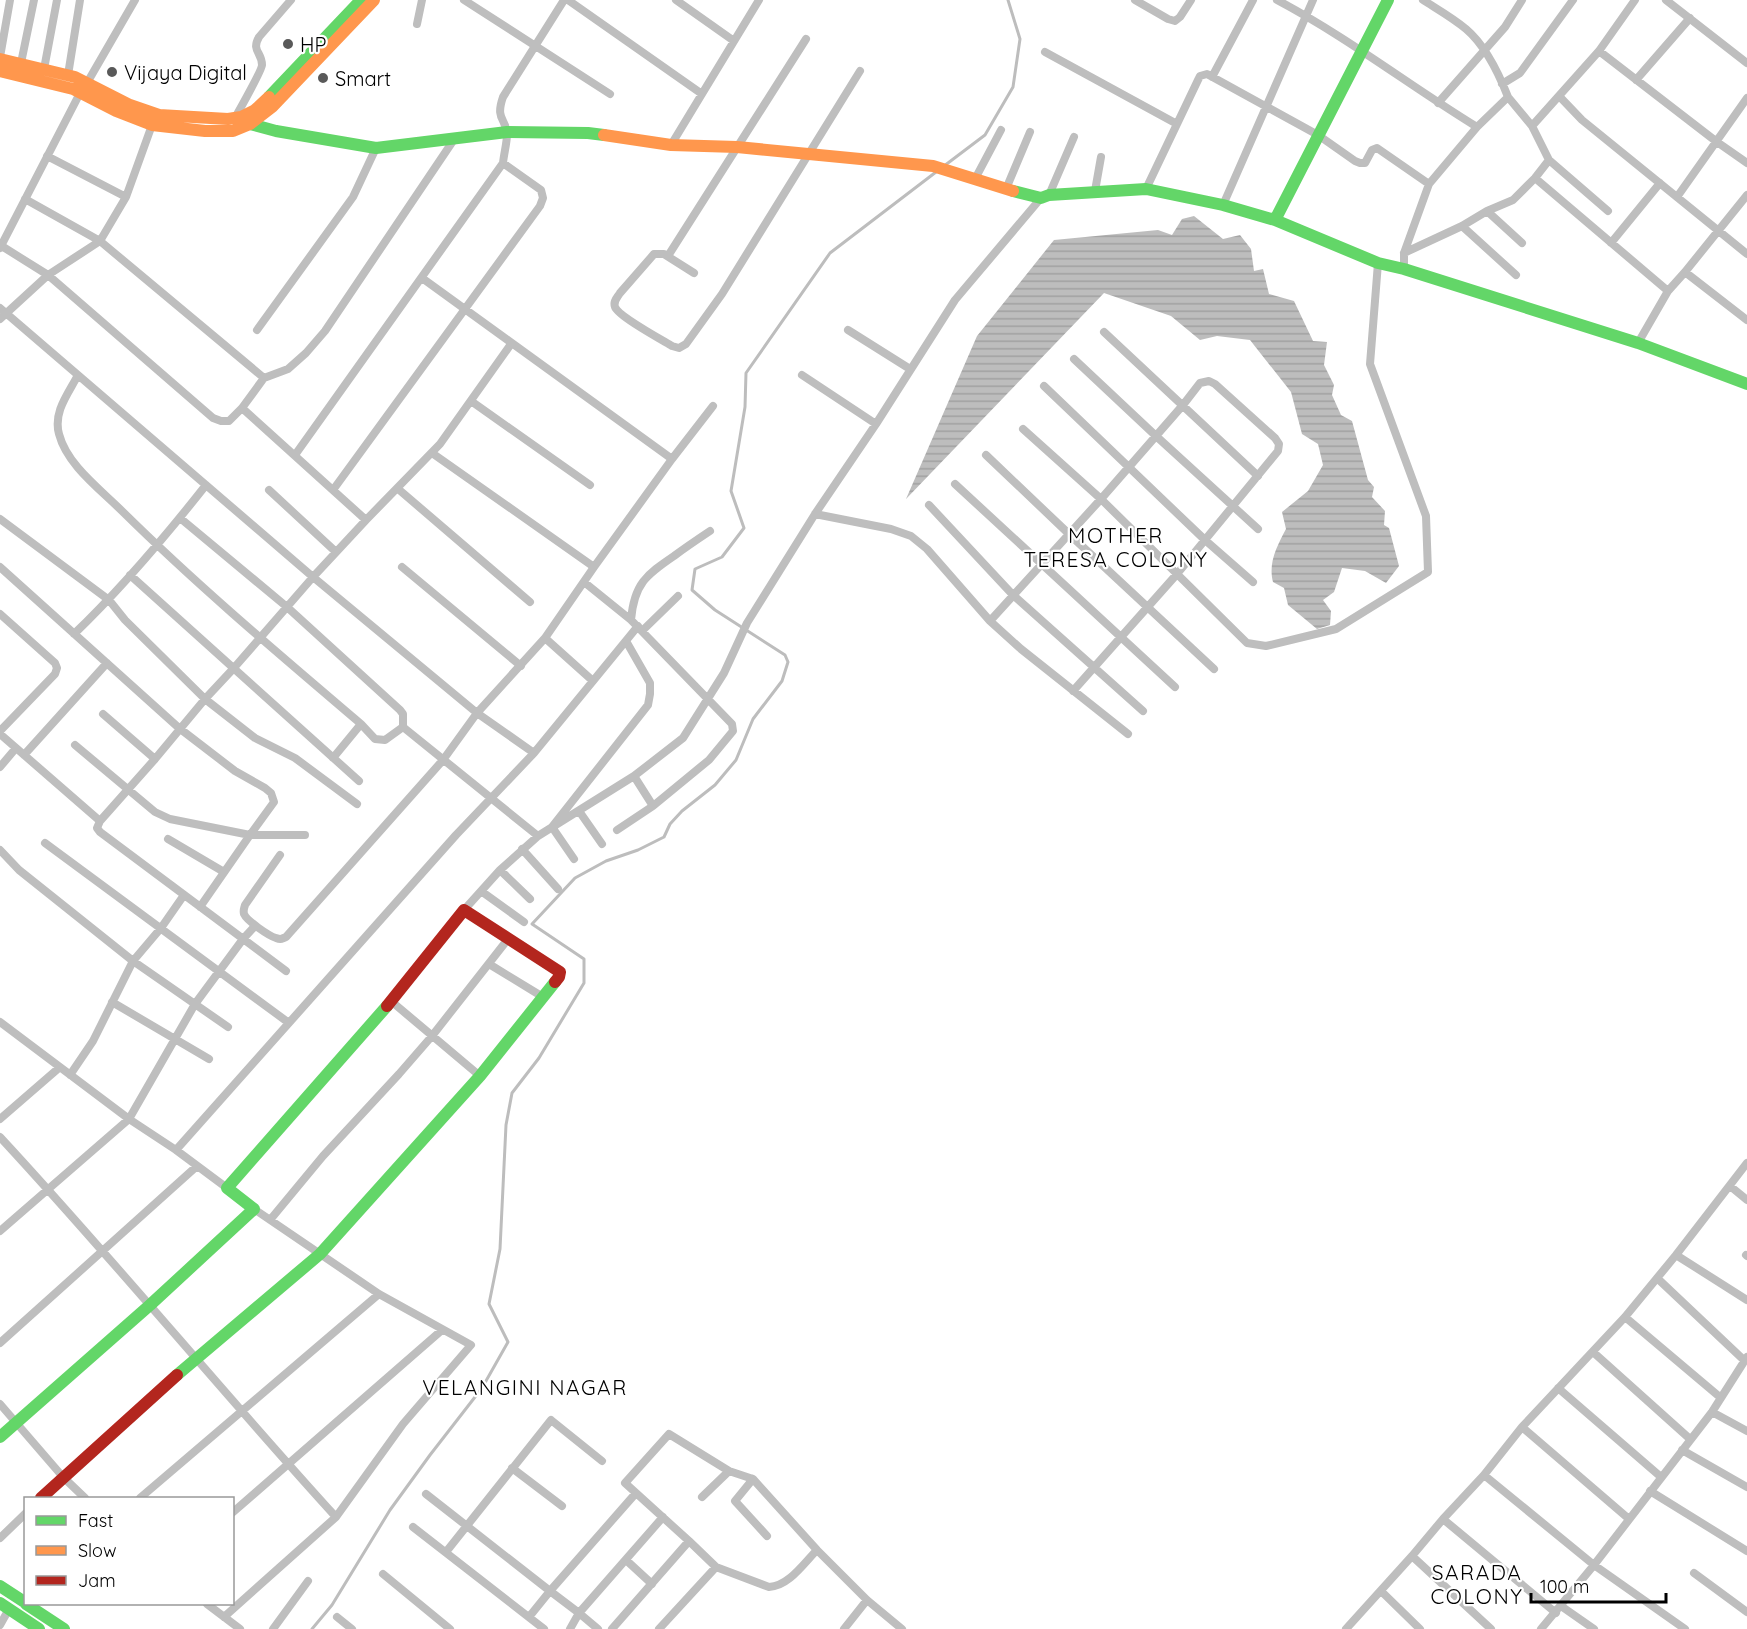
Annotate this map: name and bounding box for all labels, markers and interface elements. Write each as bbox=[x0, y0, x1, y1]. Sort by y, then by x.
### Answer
place label: HP bbox=[300, 32, 326, 57]
marker: HP bbox=[281, 37, 295, 51]
place label: Vijaya Digital bbox=[124, 60, 247, 85]
marker: Vijaya Digital bbox=[105, 65, 119, 79]
place label: Smart bbox=[335, 66, 391, 91]
marker: Smart bbox=[316, 71, 330, 85]
district label: MOTHER TERESA COLONY bbox=[1023, 522, 1209, 572]
district label: VELANGINI NAGAR bbox=[422, 1374, 628, 1400]
legend bbox=[24, 1497, 234, 1605]
text: Fast bbox=[78, 1509, 113, 1532]
text: Slow bbox=[78, 1539, 116, 1562]
district label: SARADA COLONY bbox=[1431, 1559, 1523, 1609]
scale bar bbox=[1531, 1566, 1666, 1604]
text: Jam bbox=[78, 1569, 116, 1592]
text: 100 m bbox=[1540, 1575, 1589, 1598]

